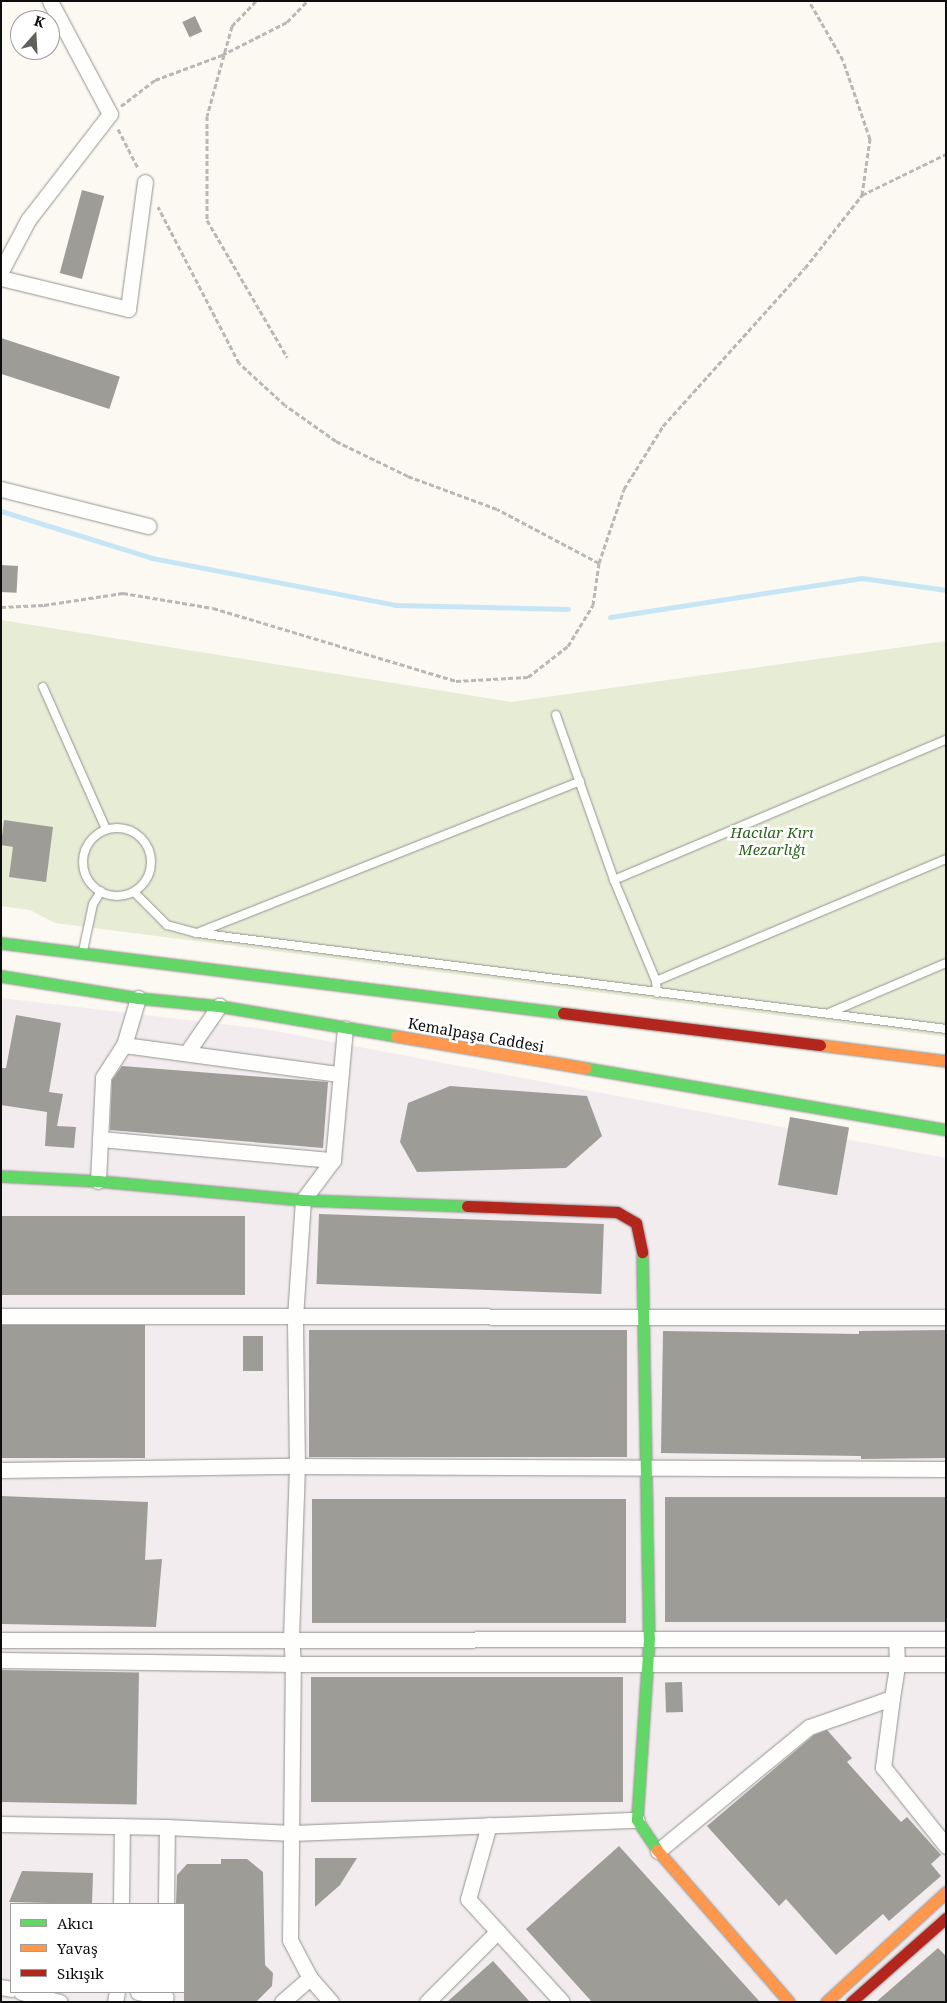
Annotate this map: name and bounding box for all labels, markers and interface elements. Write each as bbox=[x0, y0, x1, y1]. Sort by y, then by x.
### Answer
north arrow bbox=[10, 10, 60, 60]
text: K bbox=[32, 11, 48, 32]
park label: Hacılar Kırı Mezarlığı bbox=[730, 823, 814, 858]
street label: Kemalpaşa Caddesi bbox=[407, 1014, 545, 1056]
legend bbox=[10, 1903, 185, 1993]
text: Akıcı bbox=[57, 1913, 93, 1933]
text: Yavaş bbox=[57, 1938, 98, 1958]
text: Sıkışık bbox=[57, 1963, 104, 1983]

